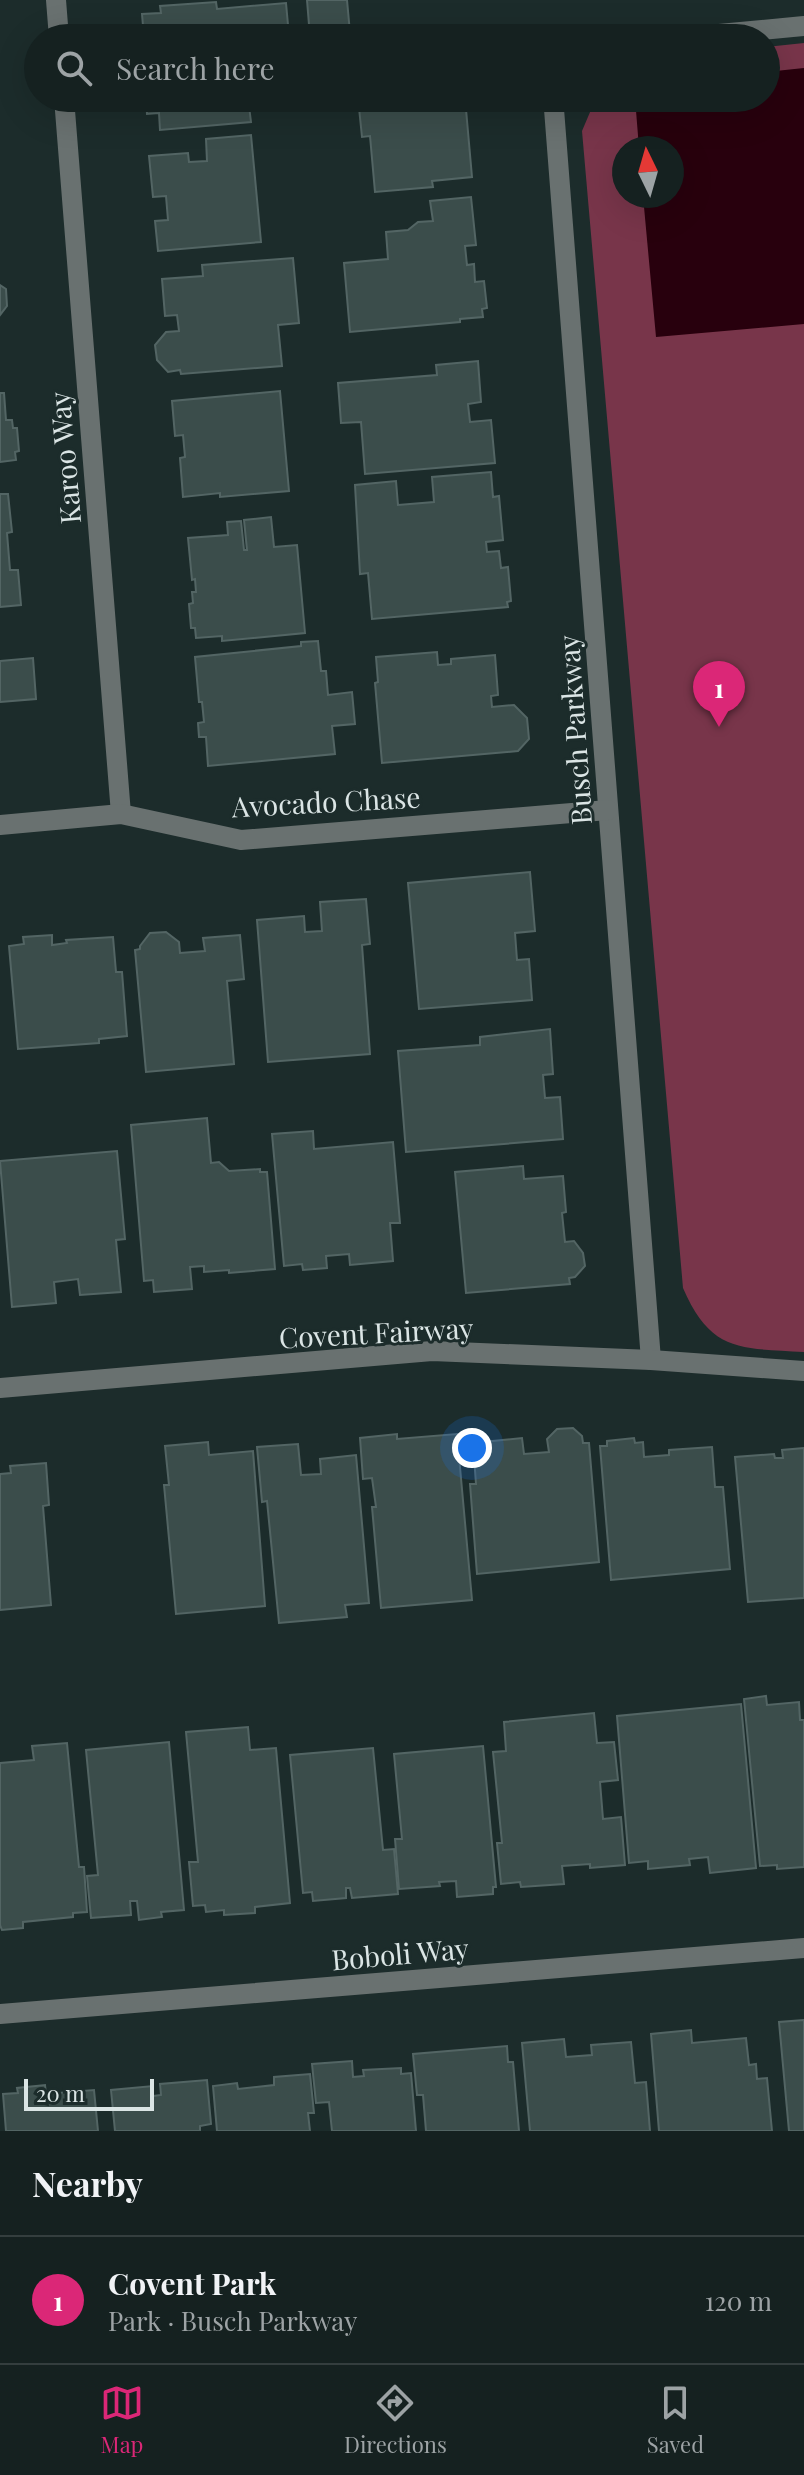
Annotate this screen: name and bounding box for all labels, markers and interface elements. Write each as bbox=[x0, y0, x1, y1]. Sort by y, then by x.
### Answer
search box bbox=[24, 24, 780, 112]
icon: search bbox=[52, 46, 96, 90]
text: Search here bbox=[116, 48, 275, 88]
north arrow bbox=[612, 136, 684, 208]
street label: Karoo Way bbox=[40, 390, 88, 526]
street label: Busch Parkway bbox=[549, 634, 599, 826]
pin: 1 bbox=[693, 661, 745, 727]
street label: Avocado Chase bbox=[230, 778, 421, 824]
street label: Covent Fairway bbox=[278, 1308, 474, 1356]
your location bbox=[452, 1428, 492, 1468]
street label: Boboli Way bbox=[330, 1929, 470, 1977]
scale bar bbox=[24, 2075, 154, 2111]
text: 20 m bbox=[36, 2078, 85, 2108]
text: Nearby bbox=[32, 2160, 143, 2206]
text: Covent Park bbox=[108, 2263, 276, 2303]
text: 1 bbox=[53, 2283, 63, 2318]
text: 120 m bbox=[705, 2283, 772, 2318]
text: Park · Busch Parkway bbox=[108, 2303, 357, 2338]
tab: Map bbox=[100, 2381, 144, 2459]
tab: Directions bbox=[344, 2381, 447, 2459]
tab: Saved bbox=[647, 2381, 704, 2459]

